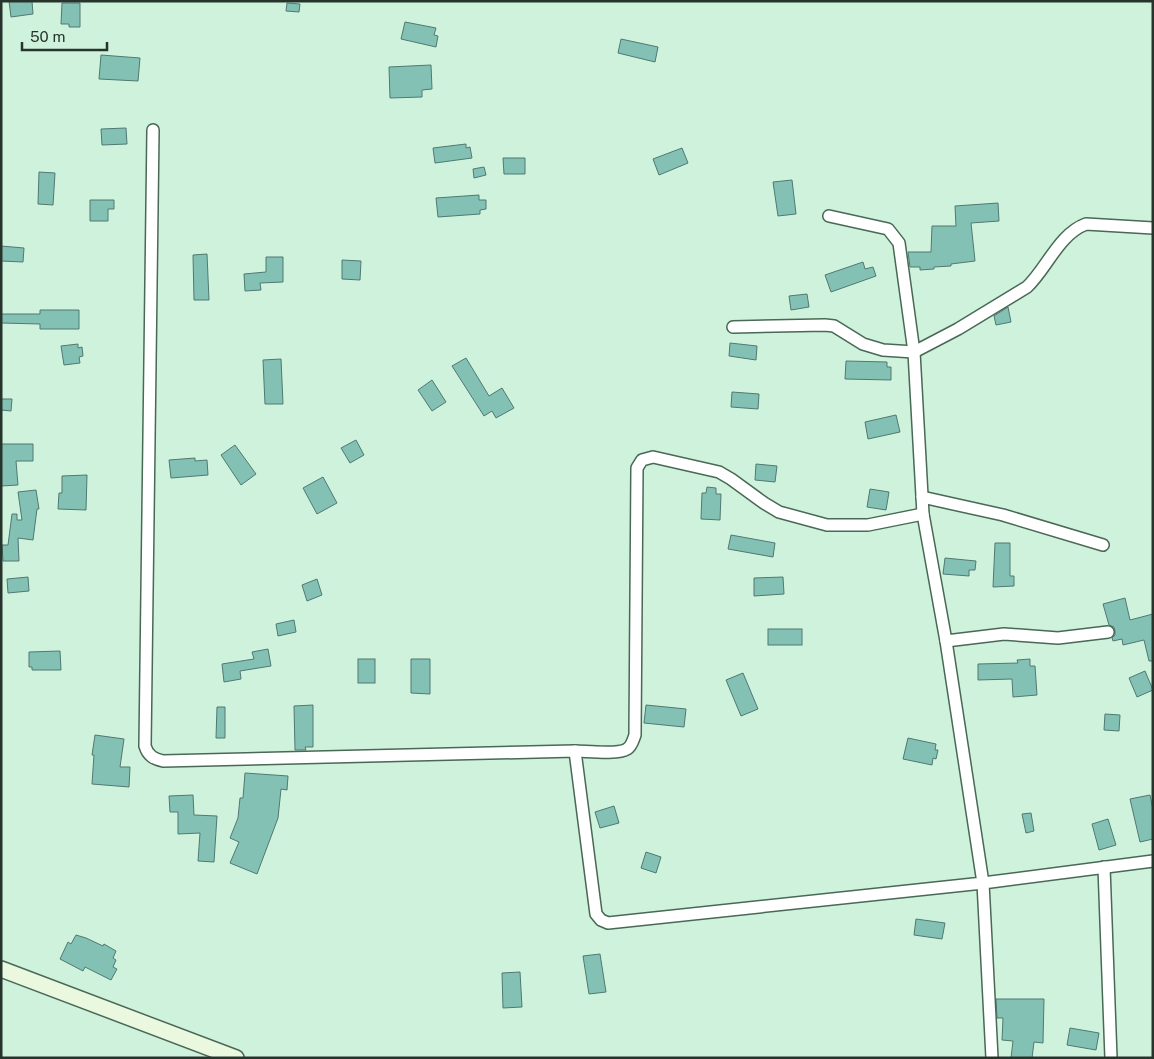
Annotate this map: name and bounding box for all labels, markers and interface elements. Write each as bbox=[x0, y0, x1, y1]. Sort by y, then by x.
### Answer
scale bar bbox=[22, 20, 108, 52]
text: 50 m bbox=[30, 28, 65, 45]

